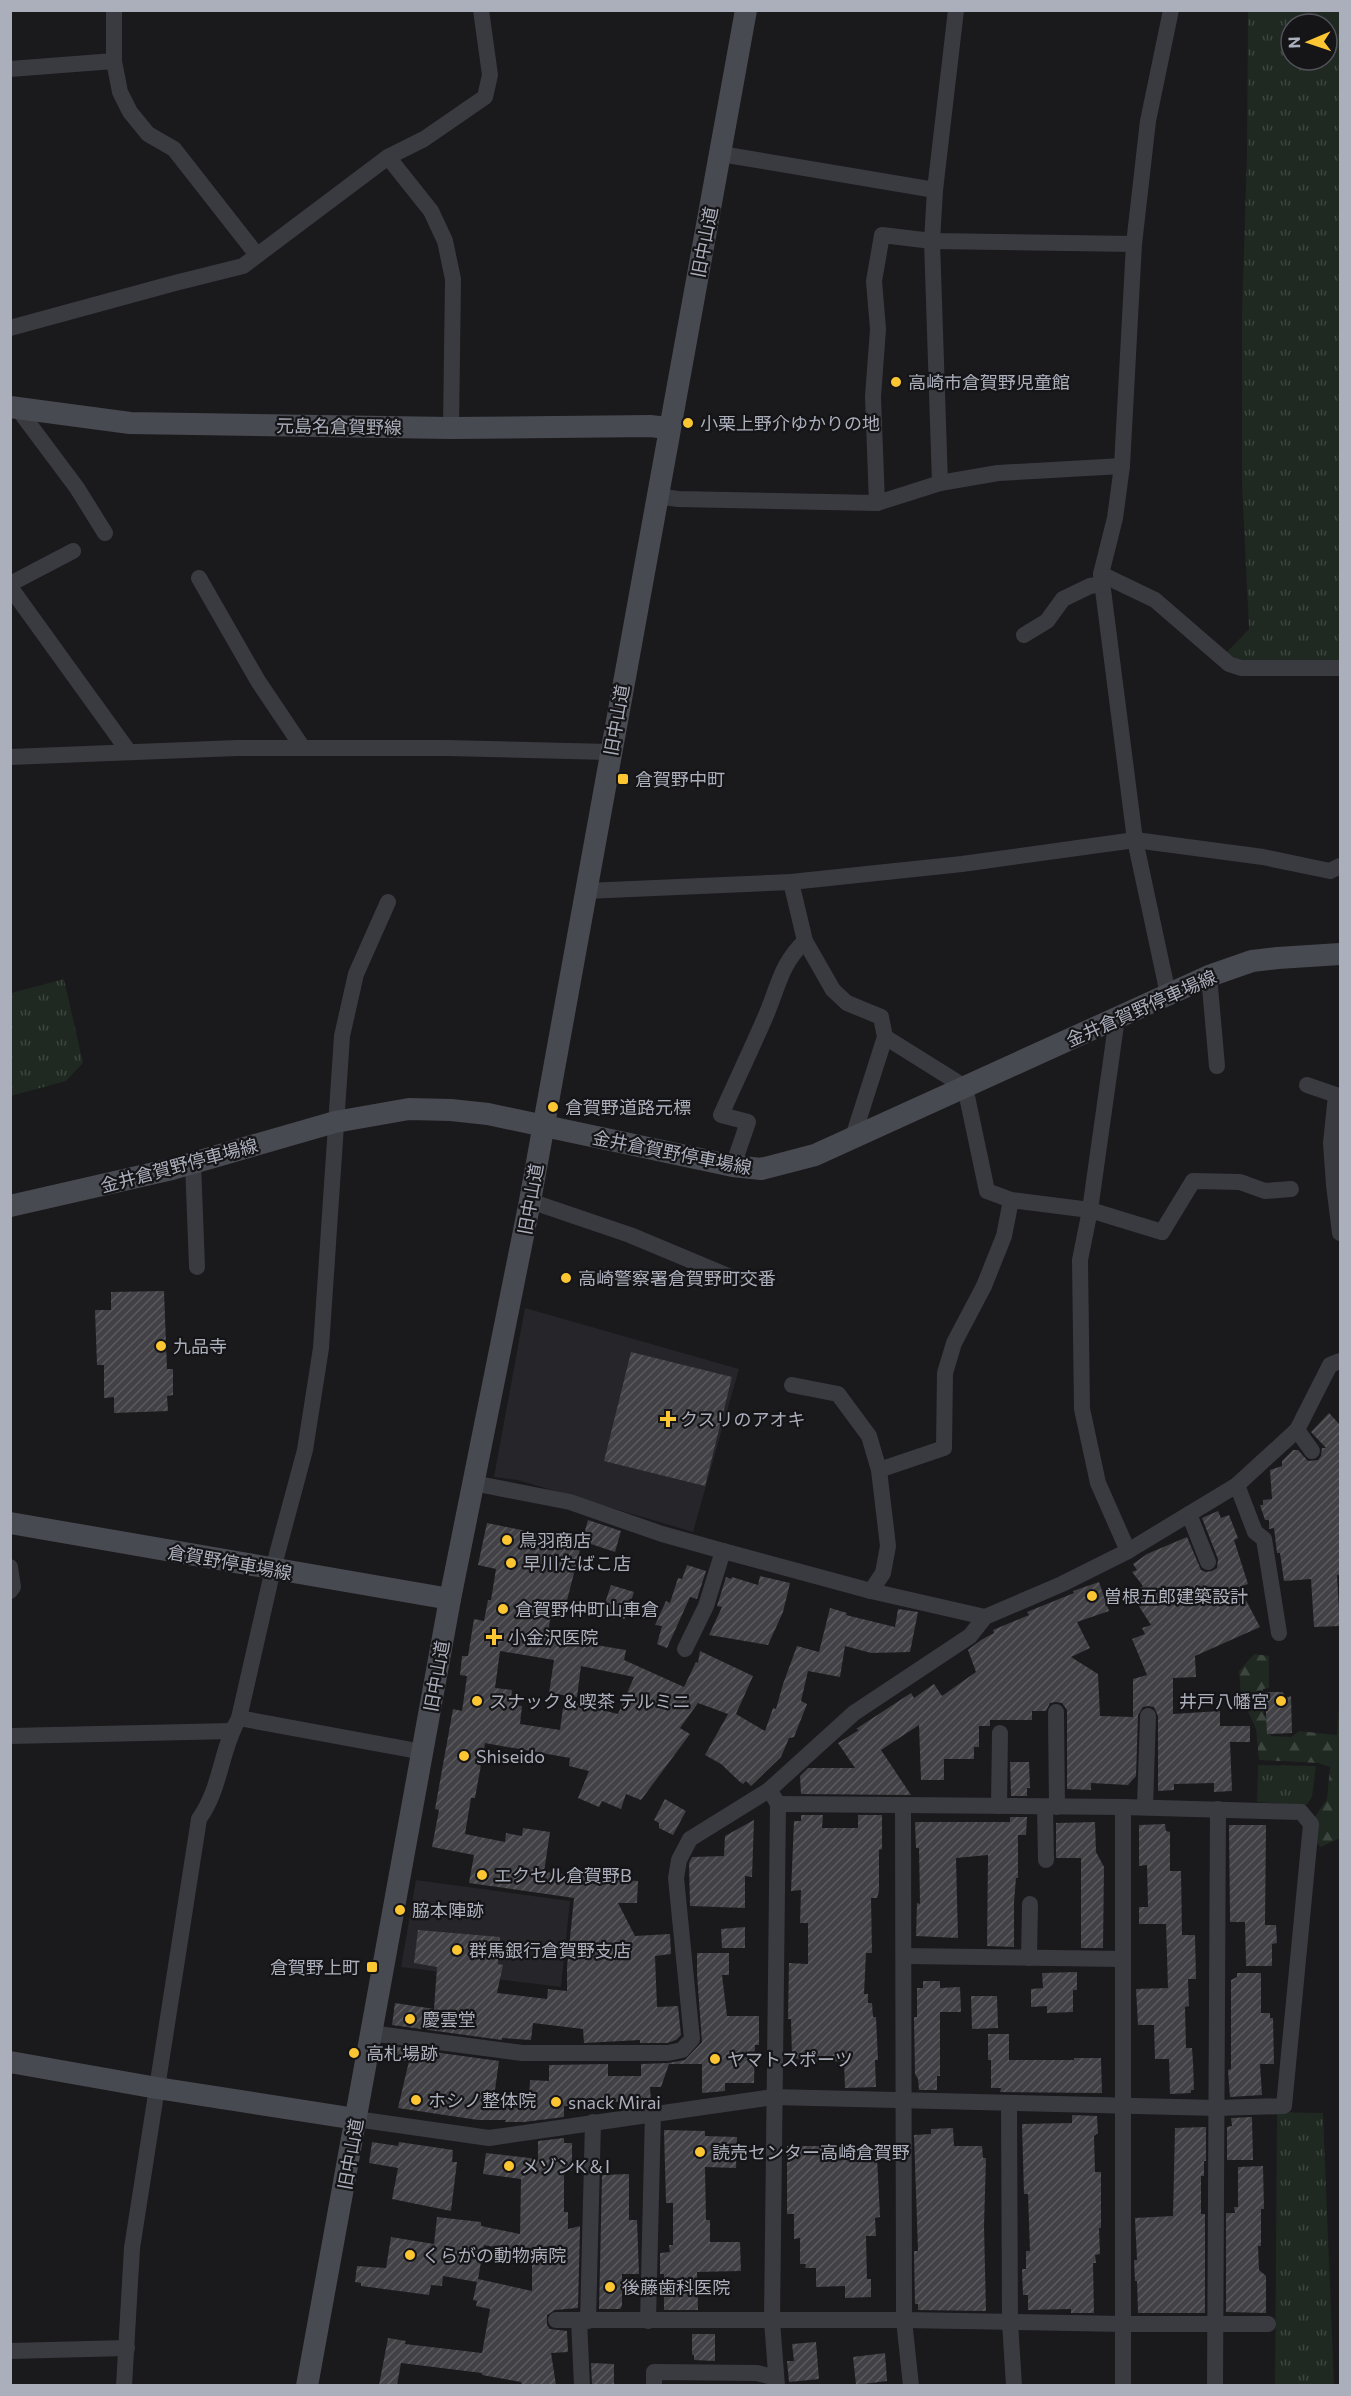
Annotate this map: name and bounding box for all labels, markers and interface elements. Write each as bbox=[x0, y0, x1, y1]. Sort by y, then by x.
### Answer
north arrow bbox=[1279, 12, 1339, 72]
text: N bbox=[1284, 36, 1303, 49]
street label: 旧中山道 bbox=[686, 205, 722, 279]
place label: 高崎市倉賀野児童館 bbox=[908, 371, 1070, 393]
marker: 高崎市倉賀野児童館 bbox=[889, 375, 903, 389]
place label: 小栗上野介ゆかりの地 bbox=[700, 412, 880, 434]
street label: 元島名倉賀野線 bbox=[276, 414, 402, 438]
marker: 小栗上野介ゆかりの地 bbox=[681, 416, 695, 430]
street label: 旧中山道 bbox=[599, 683, 633, 757]
place label: 倉賀野中町 bbox=[635, 768, 725, 790]
marker: 倉賀野中町 bbox=[616, 772, 630, 786]
street label: 金井倉賀野停車場線 bbox=[1063, 965, 1219, 1051]
place label: 倉賀野道路元標 bbox=[565, 1096, 691, 1118]
marker: 倉賀野道路元標 bbox=[546, 1100, 560, 1114]
street label: 金井倉賀野停車場線 bbox=[590, 1126, 754, 1178]
street label: 金井倉賀野停車場線 bbox=[98, 1133, 260, 1197]
street label: 旧中山道 bbox=[513, 1162, 547, 1236]
place label: 高崎警察署倉賀野町交番 bbox=[578, 1267, 776, 1289]
marker: 高崎警察署倉賀野町交番 bbox=[559, 1271, 573, 1285]
place label: 九品寺 bbox=[173, 1335, 227, 1357]
marker: 九品寺 bbox=[154, 1339, 168, 1353]
place label: クスリのアオキ bbox=[680, 1408, 805, 1430]
marker: クスリのアオキ bbox=[661, 1412, 675, 1426]
place label: 鳥羽商店 bbox=[519, 1529, 591, 1551]
marker: 鳥羽商店 bbox=[500, 1533, 514, 1547]
street label: 倉賀野停車場線 bbox=[166, 1540, 294, 1584]
place label: 早川たばこ店 bbox=[523, 1552, 631, 1574]
marker: 早川たばこ店 bbox=[504, 1556, 518, 1570]
place label: 曽根五郎建築設計 bbox=[1104, 1585, 1248, 1607]
marker: 曽根五郎建築設計 bbox=[1085, 1589, 1099, 1603]
place label: 倉賀野仲町山車倉 bbox=[515, 1598, 659, 1620]
marker: 倉賀野仲町山車倉 bbox=[496, 1602, 510, 1616]
place label: 小金沢医院 bbox=[508, 1626, 598, 1648]
marker: 小金沢医院 bbox=[485, 1628, 503, 1646]
street label: 旧中山道 bbox=[419, 1639, 453, 1713]
place label: スナック＆喫茶 テルミニ bbox=[489, 1690, 690, 1712]
place label: 井戸八幡宮 bbox=[1179, 1690, 1269, 1712]
marker: スナック＆喫茶 テルミニ bbox=[470, 1694, 484, 1708]
marker: 井戸八幡宮 bbox=[1274, 1694, 1288, 1708]
place label: Shiseido bbox=[476, 1745, 545, 1767]
marker: Shiseido bbox=[457, 1749, 471, 1763]
place label: エクセル倉賀野B bbox=[494, 1864, 632, 1886]
marker: エクセル倉賀野B bbox=[475, 1868, 489, 1882]
place label: 脇本陣跡 bbox=[412, 1899, 484, 1921]
marker: 脇本陣跡 bbox=[393, 1903, 407, 1917]
place label: 群馬銀行倉賀野支店 bbox=[469, 1939, 631, 1961]
marker: 群馬銀行倉賀野支店 bbox=[450, 1943, 464, 1957]
place label: 倉賀野上町 bbox=[270, 1956, 360, 1978]
marker: 倉賀野上町 bbox=[365, 1960, 379, 1974]
place label: 慶雲堂 bbox=[422, 2008, 476, 2030]
marker: 慶雲堂 bbox=[403, 2012, 417, 2026]
place label: 高札場跡 bbox=[366, 2042, 438, 2064]
marker: 高札場跡 bbox=[347, 2046, 361, 2060]
place label: ヤマトスポーツ bbox=[727, 2048, 853, 2070]
marker: ヤマトスポーツ bbox=[708, 2052, 722, 2066]
place label: ホシノ整体院 bbox=[428, 2089, 536, 2111]
place label: snack Mirai bbox=[568, 2091, 661, 2113]
marker: ホシノ整体院 bbox=[409, 2093, 423, 2107]
marker: snack Mirai bbox=[549, 2095, 563, 2109]
street label: 旧中山道 bbox=[333, 2117, 367, 2191]
place label: 読売センター高崎倉賀野 bbox=[712, 2141, 910, 2163]
marker: 読売センター高崎倉賀野 bbox=[693, 2145, 707, 2159]
place label: メゾンK＆I bbox=[521, 2155, 610, 2177]
marker: メゾンK＆I bbox=[502, 2159, 516, 2173]
place label: くらがの動物病院 bbox=[422, 2244, 566, 2266]
marker: くらがの動物病院 bbox=[403, 2248, 417, 2262]
place label: 後藤歯科医院 bbox=[622, 2276, 730, 2298]
marker: 後藤歯科医院 bbox=[603, 2280, 617, 2294]

